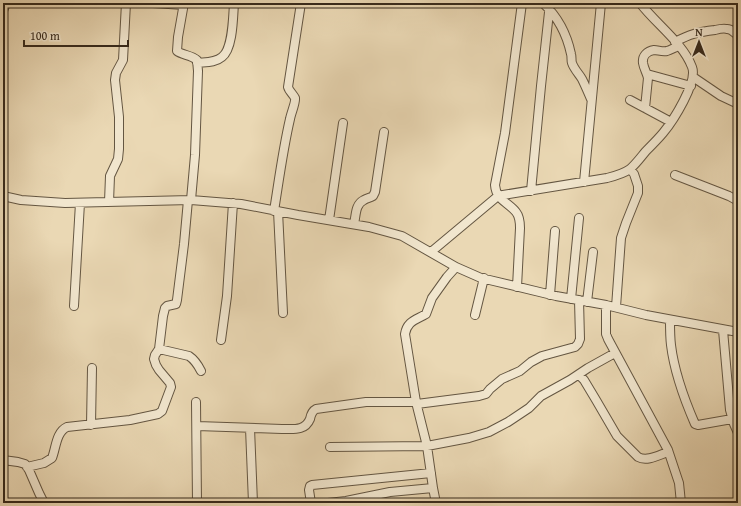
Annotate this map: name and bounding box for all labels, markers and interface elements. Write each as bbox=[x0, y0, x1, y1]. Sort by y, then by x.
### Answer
scale bar bbox=[24, 22, 128, 48]
north arrow bbox=[679, 22, 719, 62]
text: N bbox=[695, 24, 703, 40]
text: 100 m bbox=[30, 27, 60, 44]

